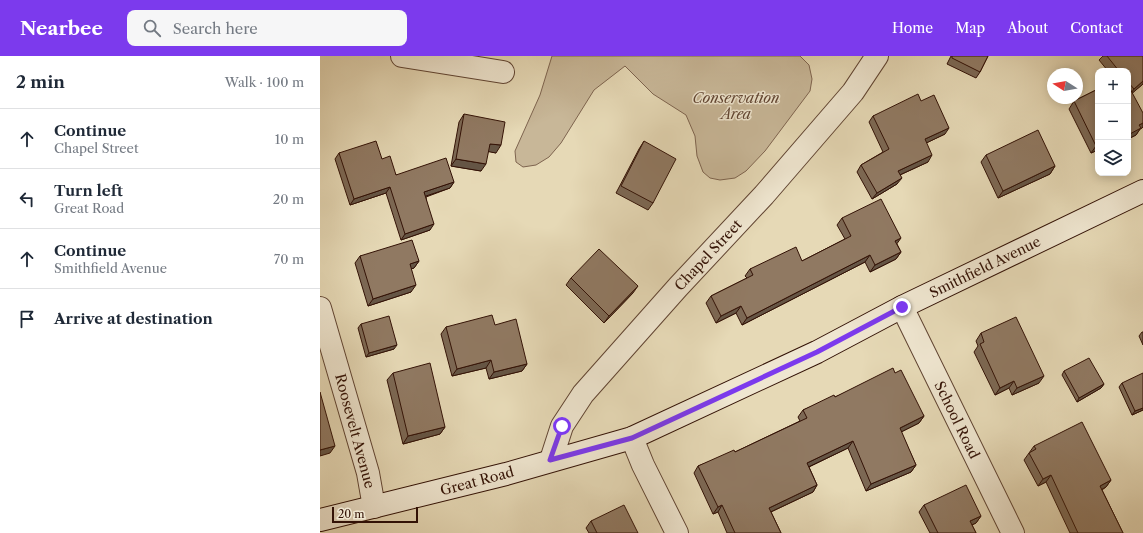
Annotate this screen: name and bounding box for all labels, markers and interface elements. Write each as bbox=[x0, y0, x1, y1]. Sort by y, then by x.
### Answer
search box bbox=[127, 10, 407, 46]
text: Nearbee bbox=[20, 17, 103, 40]
icon: search bbox=[141, 17, 163, 39]
text: Search here bbox=[173, 19, 258, 38]
text: Home bbox=[892, 19, 933, 37]
text: Map bbox=[955, 19, 985, 37]
text: About bbox=[1007, 19, 1048, 37]
text: Contact bbox=[1070, 19, 1123, 37]
north arrow bbox=[1047, 68, 1083, 104]
map controls bbox=[1095, 68, 1131, 176]
button: + bbox=[1095, 68, 1131, 104]
text: 2 min bbox=[16, 72, 65, 92]
text: Walk · 100 m bbox=[225, 74, 304, 90]
park label: Conservation Area bbox=[693, 89, 779, 123]
button: − bbox=[1095, 104, 1131, 140]
text: Continue bbox=[54, 121, 126, 140]
icon: ahead bbox=[16, 128, 38, 150]
text: 10 m bbox=[275, 131, 304, 147]
text: Chapel Street bbox=[54, 140, 138, 156]
button: layers bbox=[1095, 140, 1131, 176]
text: Turn left bbox=[54, 181, 123, 200]
icon: left bbox=[16, 188, 38, 210]
text: 20 m bbox=[273, 191, 304, 207]
text: Great Road bbox=[54, 200, 124, 216]
street label: Chapel Street bbox=[670, 216, 746, 294]
street label: Smithfield Avenue bbox=[926, 232, 1044, 302]
text: Continue bbox=[54, 241, 126, 260]
icon: ahead bbox=[16, 248, 38, 270]
text: 70 m bbox=[274, 251, 304, 267]
text: Smithfield Avenue bbox=[54, 260, 167, 276]
route end bbox=[893, 298, 911, 316]
icon: arrive bbox=[16, 308, 38, 330]
text: Arrive at destination bbox=[54, 309, 213, 328]
street label: Roosevelt Avenue bbox=[331, 372, 379, 490]
street label: School Road bbox=[930, 378, 984, 462]
route start bbox=[553, 417, 571, 435]
street label: Great Road bbox=[438, 462, 516, 499]
scale bar bbox=[332, 505, 418, 524]
text: 20 m bbox=[338, 507, 364, 521]

